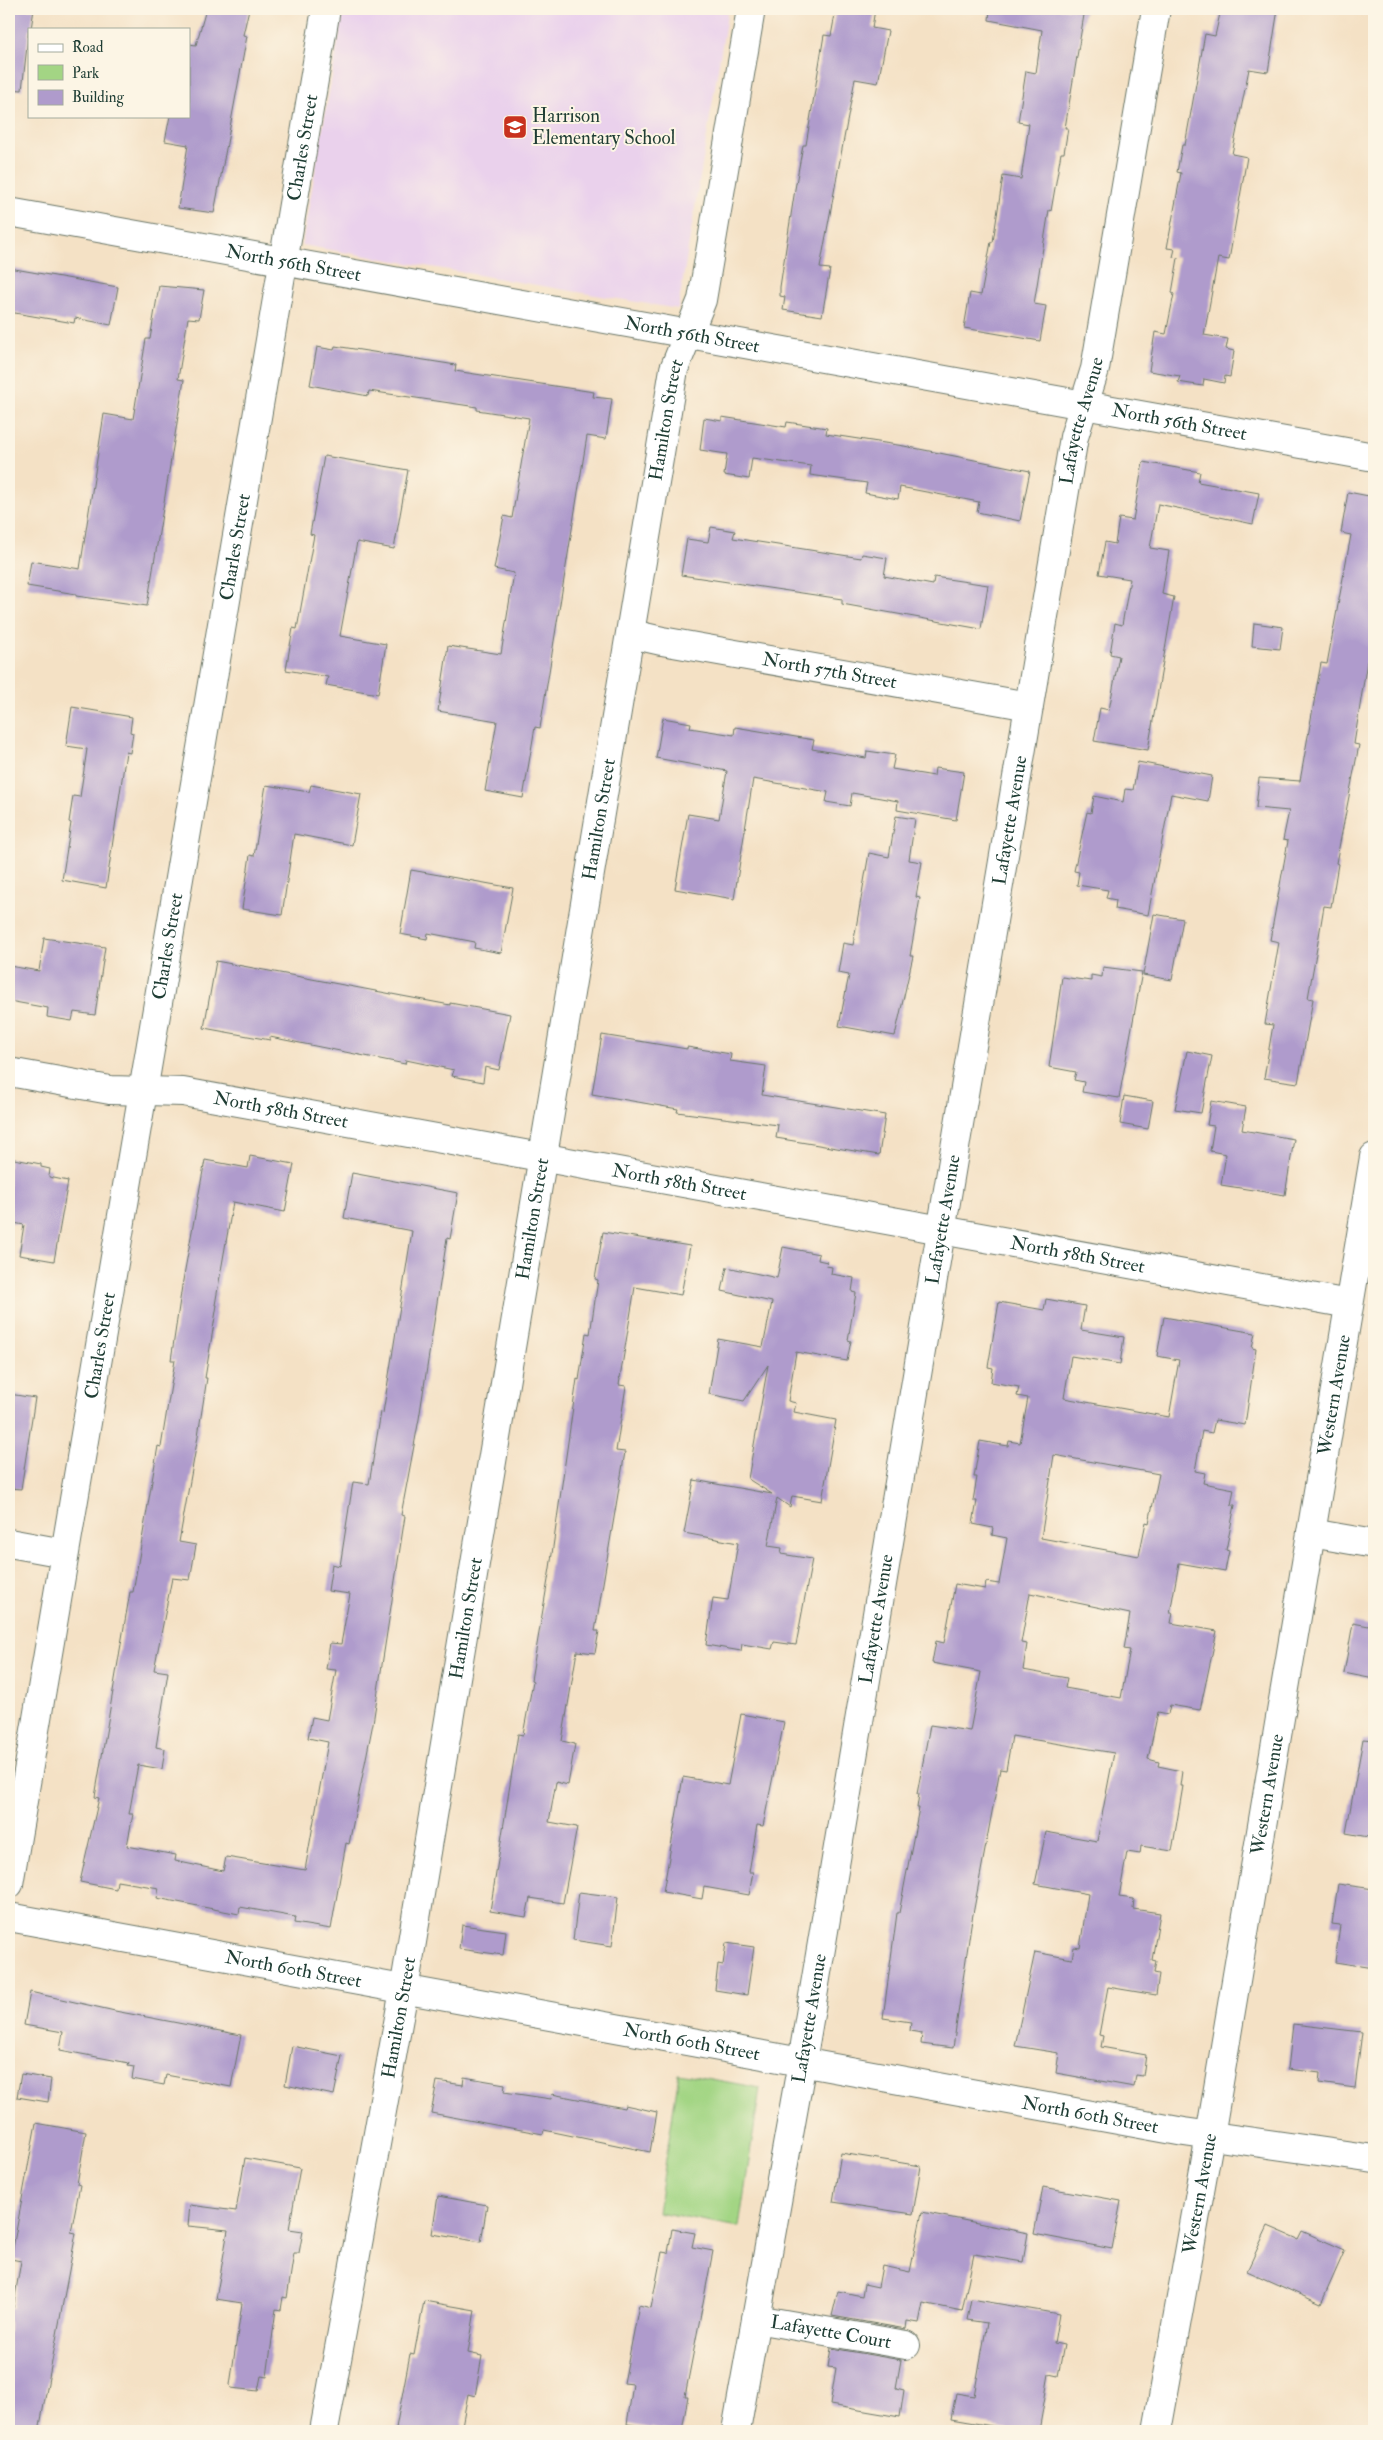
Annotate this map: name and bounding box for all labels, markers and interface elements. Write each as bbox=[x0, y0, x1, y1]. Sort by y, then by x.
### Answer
legend bbox=[28, 28, 190, 118]
text: Road bbox=[72, 38, 104, 57]
text: Park bbox=[72, 64, 99, 83]
text: Building bbox=[72, 88, 124, 107]
street label: Charles Street bbox=[282, 92, 323, 203]
place label: Harrison Elementary School bbox=[532, 104, 676, 150]
school or university icon: Harrison Elementary School bbox=[502, 114, 528, 140]
street label: North 56th Street bbox=[224, 239, 363, 287]
street label: North 56th Street bbox=[623, 311, 762, 359]
street label: Hamilton Street bbox=[644, 355, 689, 482]
street label: Lafayette Avenue bbox=[1054, 355, 1109, 486]
street label: North 56th Street bbox=[1110, 398, 1249, 446]
street label: Charles Street bbox=[214, 492, 256, 602]
street label: North 57th Street bbox=[761, 647, 899, 694]
street label: Lafayette Avenue bbox=[987, 754, 1033, 887]
street label: Hamilton Street bbox=[577, 757, 621, 882]
street label: Charles Street bbox=[147, 891, 188, 1001]
street label: North 58th Street bbox=[212, 1086, 350, 1134]
street label: Lafayette Avenue bbox=[920, 1153, 966, 1286]
street label: Hamilton Street bbox=[511, 1156, 554, 1281]
street label: North 58th Street bbox=[610, 1158, 748, 1206]
street label: North 58th Street bbox=[1009, 1231, 1147, 1279]
street label: Charles Street bbox=[79, 1290, 121, 1401]
street label: Western Avenue bbox=[1312, 1333, 1356, 1458]
street label: Lafayette Avenue bbox=[854, 1552, 899, 1686]
street label: Hamilton Street bbox=[444, 1556, 488, 1681]
street label: Western Avenue bbox=[1245, 1732, 1289, 1858]
street label: North 60th Street bbox=[223, 1945, 363, 1993]
street label: Lafayette Avenue bbox=[786, 1952, 832, 2085]
street label: Hamilton Street bbox=[376, 1955, 421, 2080]
street label: North 60th Street bbox=[621, 2018, 762, 2066]
street label: North 60th Street bbox=[1020, 2091, 1160, 2139]
street label: Western Avenue bbox=[1177, 2132, 1222, 2257]
street label: Lafayette Court bbox=[769, 2310, 893, 2354]

